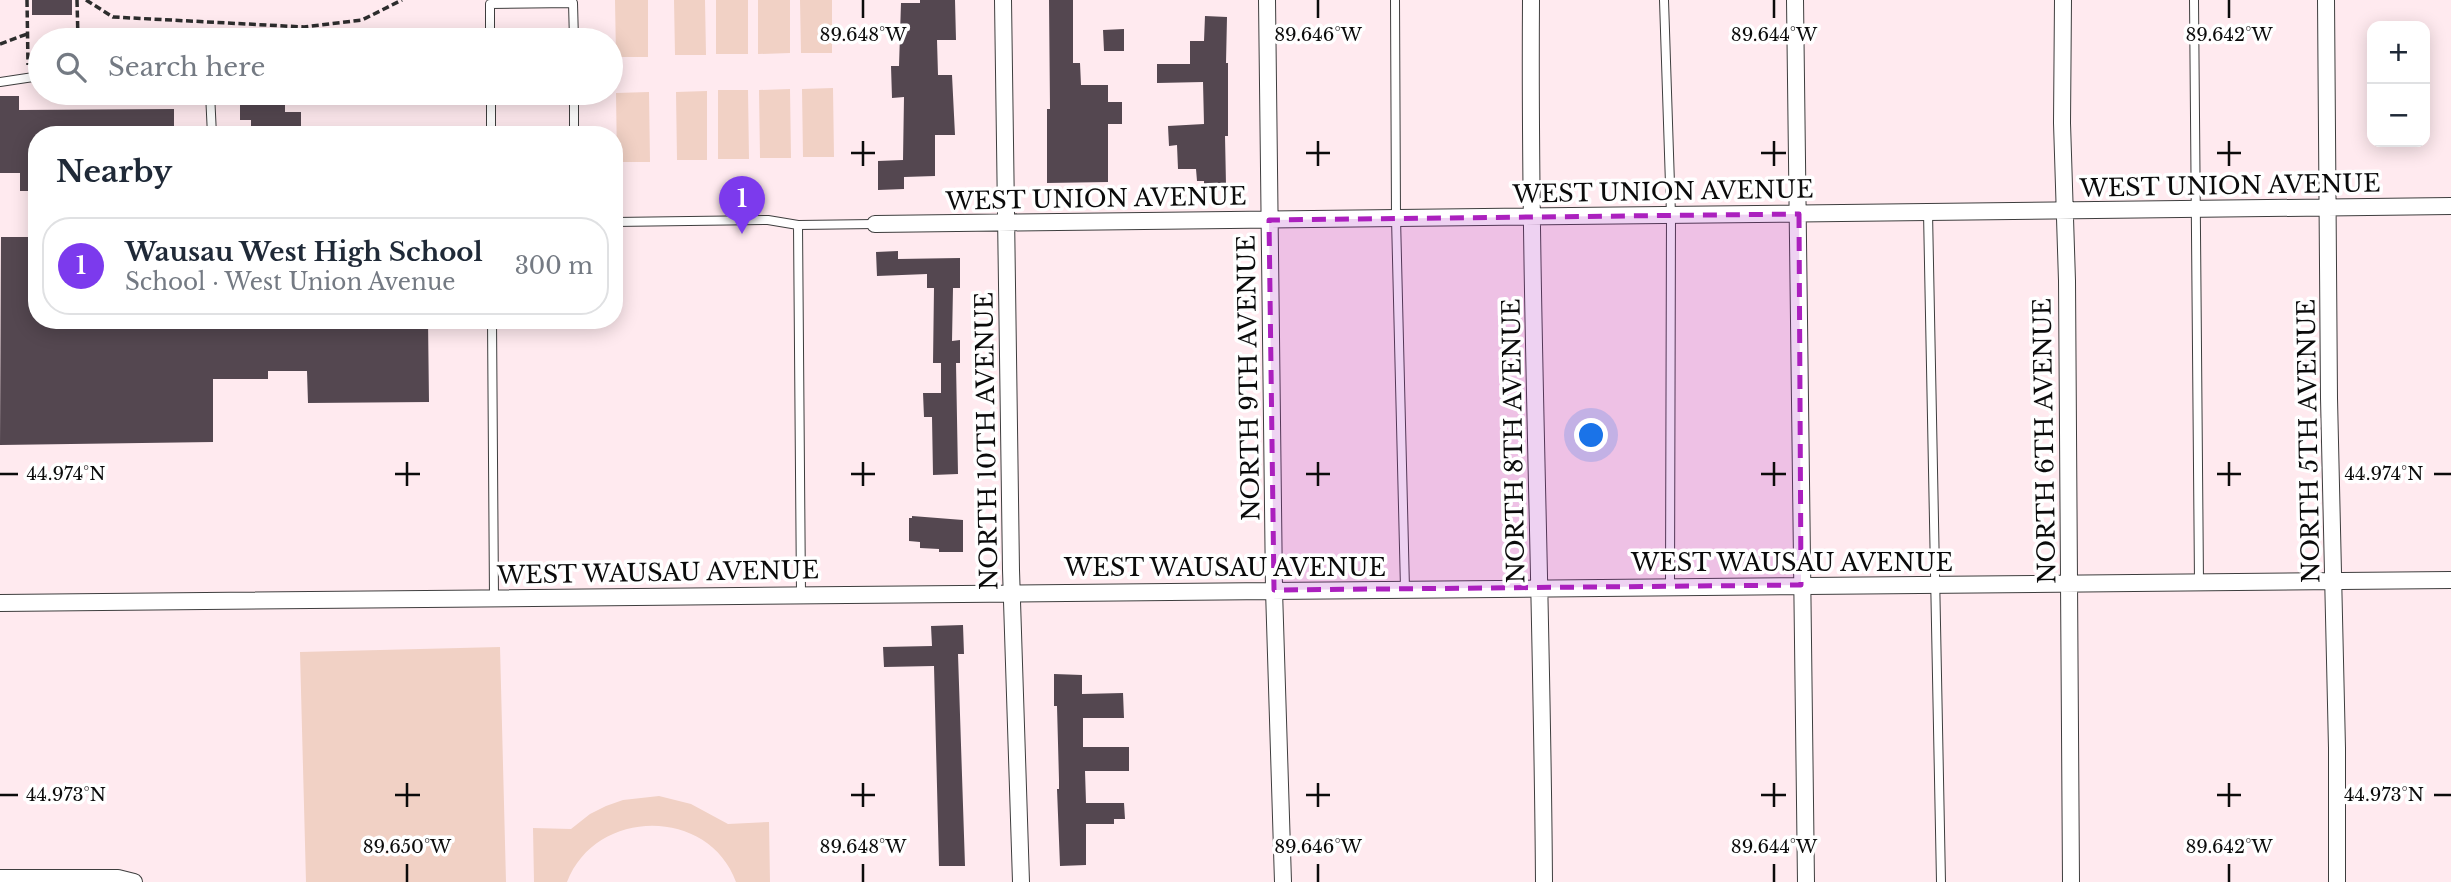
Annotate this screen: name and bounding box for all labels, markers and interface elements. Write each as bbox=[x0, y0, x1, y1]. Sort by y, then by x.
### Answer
map controls bbox=[2367, 21, 2430, 147]
button: + bbox=[2367, 21, 2430, 84]
text: 89.648°W bbox=[820, 24, 907, 46]
text: 89.646°W bbox=[1274, 24, 1363, 46]
text: 89.644°W bbox=[1731, 24, 1818, 46]
text: 89.642°W bbox=[2185, 24, 2273, 46]
search box bbox=[28, 28, 623, 105]
icon: search bbox=[52, 48, 90, 86]
text: Search here bbox=[108, 51, 265, 83]
button: − bbox=[2367, 84, 2430, 147]
text: Nearby bbox=[56, 153, 172, 190]
street label: WEST UNION AVENUE bbox=[2078, 168, 2381, 203]
street label: WEST UNION AVENUE bbox=[1511, 174, 1814, 209]
pin: 1 bbox=[719, 176, 765, 234]
street label: WEST UNION AVENUE bbox=[944, 181, 1247, 216]
street label: NORTH 9TH AVENUE bbox=[1232, 235, 1265, 521]
text: Wausau West High School bbox=[125, 236, 483, 268]
text: 1 bbox=[76, 252, 86, 280]
text: 300 m bbox=[515, 252, 593, 280]
text: School · West Union Avenue bbox=[125, 268, 456, 296]
street label: NORTH 10TH AVENUE bbox=[969, 292, 1004, 590]
street label: NORTH 8TH AVENUE bbox=[1497, 298, 1530, 584]
street label: NORTH 6TH AVENUE bbox=[2028, 298, 2061, 584]
street label: NORTH 5TH AVENUE bbox=[2292, 299, 2325, 583]
your location bbox=[1574, 418, 1608, 452]
text: 44.974°N bbox=[27, 463, 105, 485]
text: 44.974°N bbox=[2345, 463, 2423, 485]
street label: WEST WAUSAU AVENUE bbox=[1630, 548, 1953, 577]
street label: WEST WAUSAU AVENUE bbox=[1063, 553, 1386, 582]
street label: WEST WAUSAU AVENUE bbox=[496, 555, 819, 590]
text: 44.973°N bbox=[26, 784, 106, 806]
text: 44.973°N bbox=[2344, 784, 2424, 806]
text: 89.650°W bbox=[363, 836, 452, 858]
text: 89.648°W bbox=[820, 836, 907, 858]
text: 89.646°W bbox=[1274, 836, 1363, 858]
text: 89.644°W bbox=[1731, 836, 1818, 858]
text: 89.642°W bbox=[2185, 836, 2273, 858]

